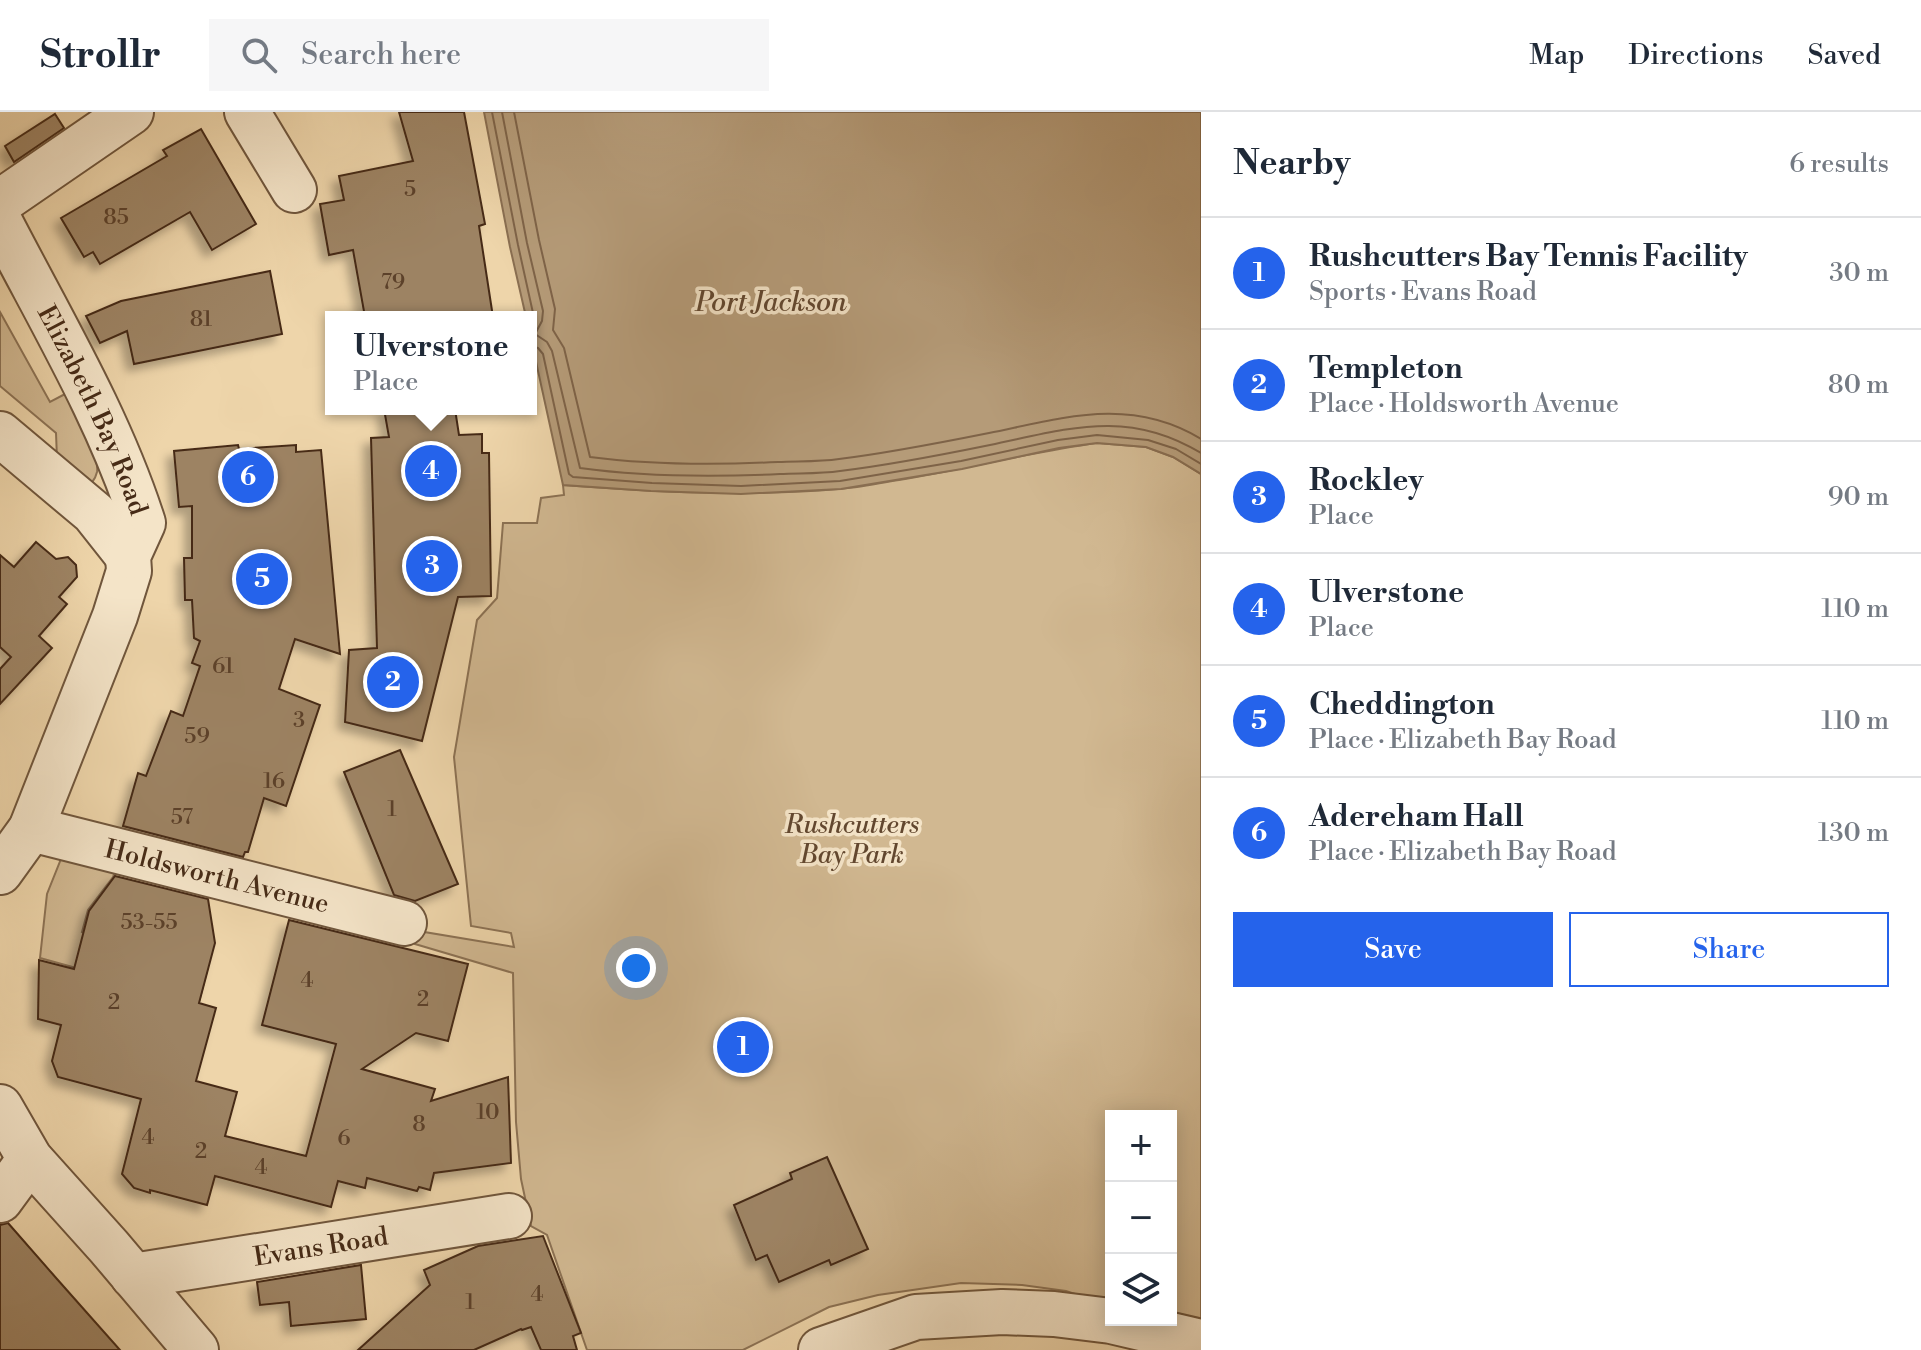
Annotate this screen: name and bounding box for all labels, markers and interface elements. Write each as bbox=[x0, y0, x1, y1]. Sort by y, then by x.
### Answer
search box bbox=[209, 19, 769, 91]
text: Strollr bbox=[40, 32, 161, 79]
icon: search bbox=[237, 33, 281, 77]
text: Search here bbox=[301, 36, 461, 74]
text: Map bbox=[1529, 38, 1584, 73]
text: Directions bbox=[1628, 38, 1763, 73]
text: Saved bbox=[1807, 38, 1881, 73]
text: Nearby bbox=[1233, 143, 1351, 185]
text: 6 results bbox=[1789, 148, 1889, 180]
house number: 5 bbox=[404, 176, 416, 203]
house number: 85 bbox=[103, 204, 129, 231]
text: Rushcutters Bay Tennis Facility bbox=[1309, 238, 1748, 276]
text: 1 bbox=[1253, 257, 1265, 289]
text: 30 m bbox=[1829, 257, 1889, 289]
house number: 79 bbox=[381, 269, 405, 296]
text: Sports · Evans Road bbox=[1309, 276, 1537, 308]
water label: Port Jackson bbox=[694, 285, 847, 320]
street label: Elizabeth Bay Road bbox=[30, 300, 154, 519]
house number: 81 bbox=[190, 306, 213, 333]
popup bbox=[325, 311, 537, 415]
text: Ulverstone bbox=[353, 328, 509, 366]
text: Templeton bbox=[1309, 350, 1463, 388]
text: Place bbox=[353, 366, 418, 398]
text: 2 bbox=[1251, 369, 1267, 401]
text: 80 m bbox=[1828, 369, 1889, 401]
text: Place · Holdsworth Avenue bbox=[1309, 388, 1619, 420]
pin: 4 bbox=[405, 441, 457, 501]
pin: 6 bbox=[222, 447, 274, 507]
text: Rockley bbox=[1309, 462, 1423, 500]
text: 3 bbox=[1251, 481, 1267, 513]
text: 90 m bbox=[1828, 481, 1889, 513]
text: Place bbox=[1309, 500, 1374, 532]
pin: 3 bbox=[406, 536, 458, 596]
pin: 5 bbox=[236, 549, 288, 609]
text: Ulverstone bbox=[1309, 574, 1464, 612]
text: 4 bbox=[1250, 593, 1268, 625]
text: 110 m bbox=[1821, 593, 1889, 625]
text: Place bbox=[1309, 612, 1374, 644]
pin: 2 bbox=[367, 652, 419, 712]
house number: 61 bbox=[212, 653, 235, 680]
text: Cheddington bbox=[1309, 686, 1495, 724]
text: 5 bbox=[1251, 705, 1267, 737]
text: 110 m bbox=[1821, 705, 1889, 737]
house number: 3 bbox=[293, 707, 305, 734]
house number: 59 bbox=[184, 723, 210, 750]
text: Place · Elizabeth Bay Road bbox=[1309, 724, 1617, 756]
house number: 16 bbox=[263, 768, 285, 795]
house number: 1 bbox=[387, 796, 397, 823]
text: Adereham Hall bbox=[1309, 798, 1524, 836]
house number: 57 bbox=[171, 804, 193, 831]
park label: Rushcutters Bay Park bbox=[784, 809, 919, 871]
text: 6 bbox=[1251, 817, 1267, 849]
text: 130 m bbox=[1818, 817, 1889, 849]
street label: Holdsworth Avenue bbox=[101, 833, 332, 921]
text: Place · Elizabeth Bay Road bbox=[1309, 836, 1617, 868]
house number: 53-55 bbox=[120, 909, 178, 936]
button: Save bbox=[1233, 912, 1553, 987]
button: Share bbox=[1569, 912, 1889, 987]
your location bbox=[616, 948, 656, 988]
house number: 4 bbox=[300, 967, 314, 994]
house number: 2 bbox=[417, 986, 429, 1013]
house number: 2 bbox=[108, 989, 120, 1016]
pin: 1 bbox=[717, 1017, 769, 1077]
house number: 10 bbox=[476, 1099, 500, 1126]
map controls bbox=[1105, 1110, 1177, 1326]
button: + bbox=[1105, 1110, 1177, 1182]
house number: 8 bbox=[412, 1111, 426, 1138]
house number: 4 bbox=[141, 1124, 155, 1151]
house number: 6 bbox=[337, 1125, 351, 1152]
house number: 2 bbox=[195, 1138, 207, 1165]
house number: 4 bbox=[254, 1154, 268, 1181]
button: − bbox=[1105, 1182, 1177, 1254]
street label: Evans Road bbox=[251, 1221, 391, 1274]
button: layers bbox=[1105, 1254, 1177, 1326]
house number: 4 bbox=[530, 1281, 544, 1308]
house number: 1 bbox=[465, 1289, 475, 1316]

